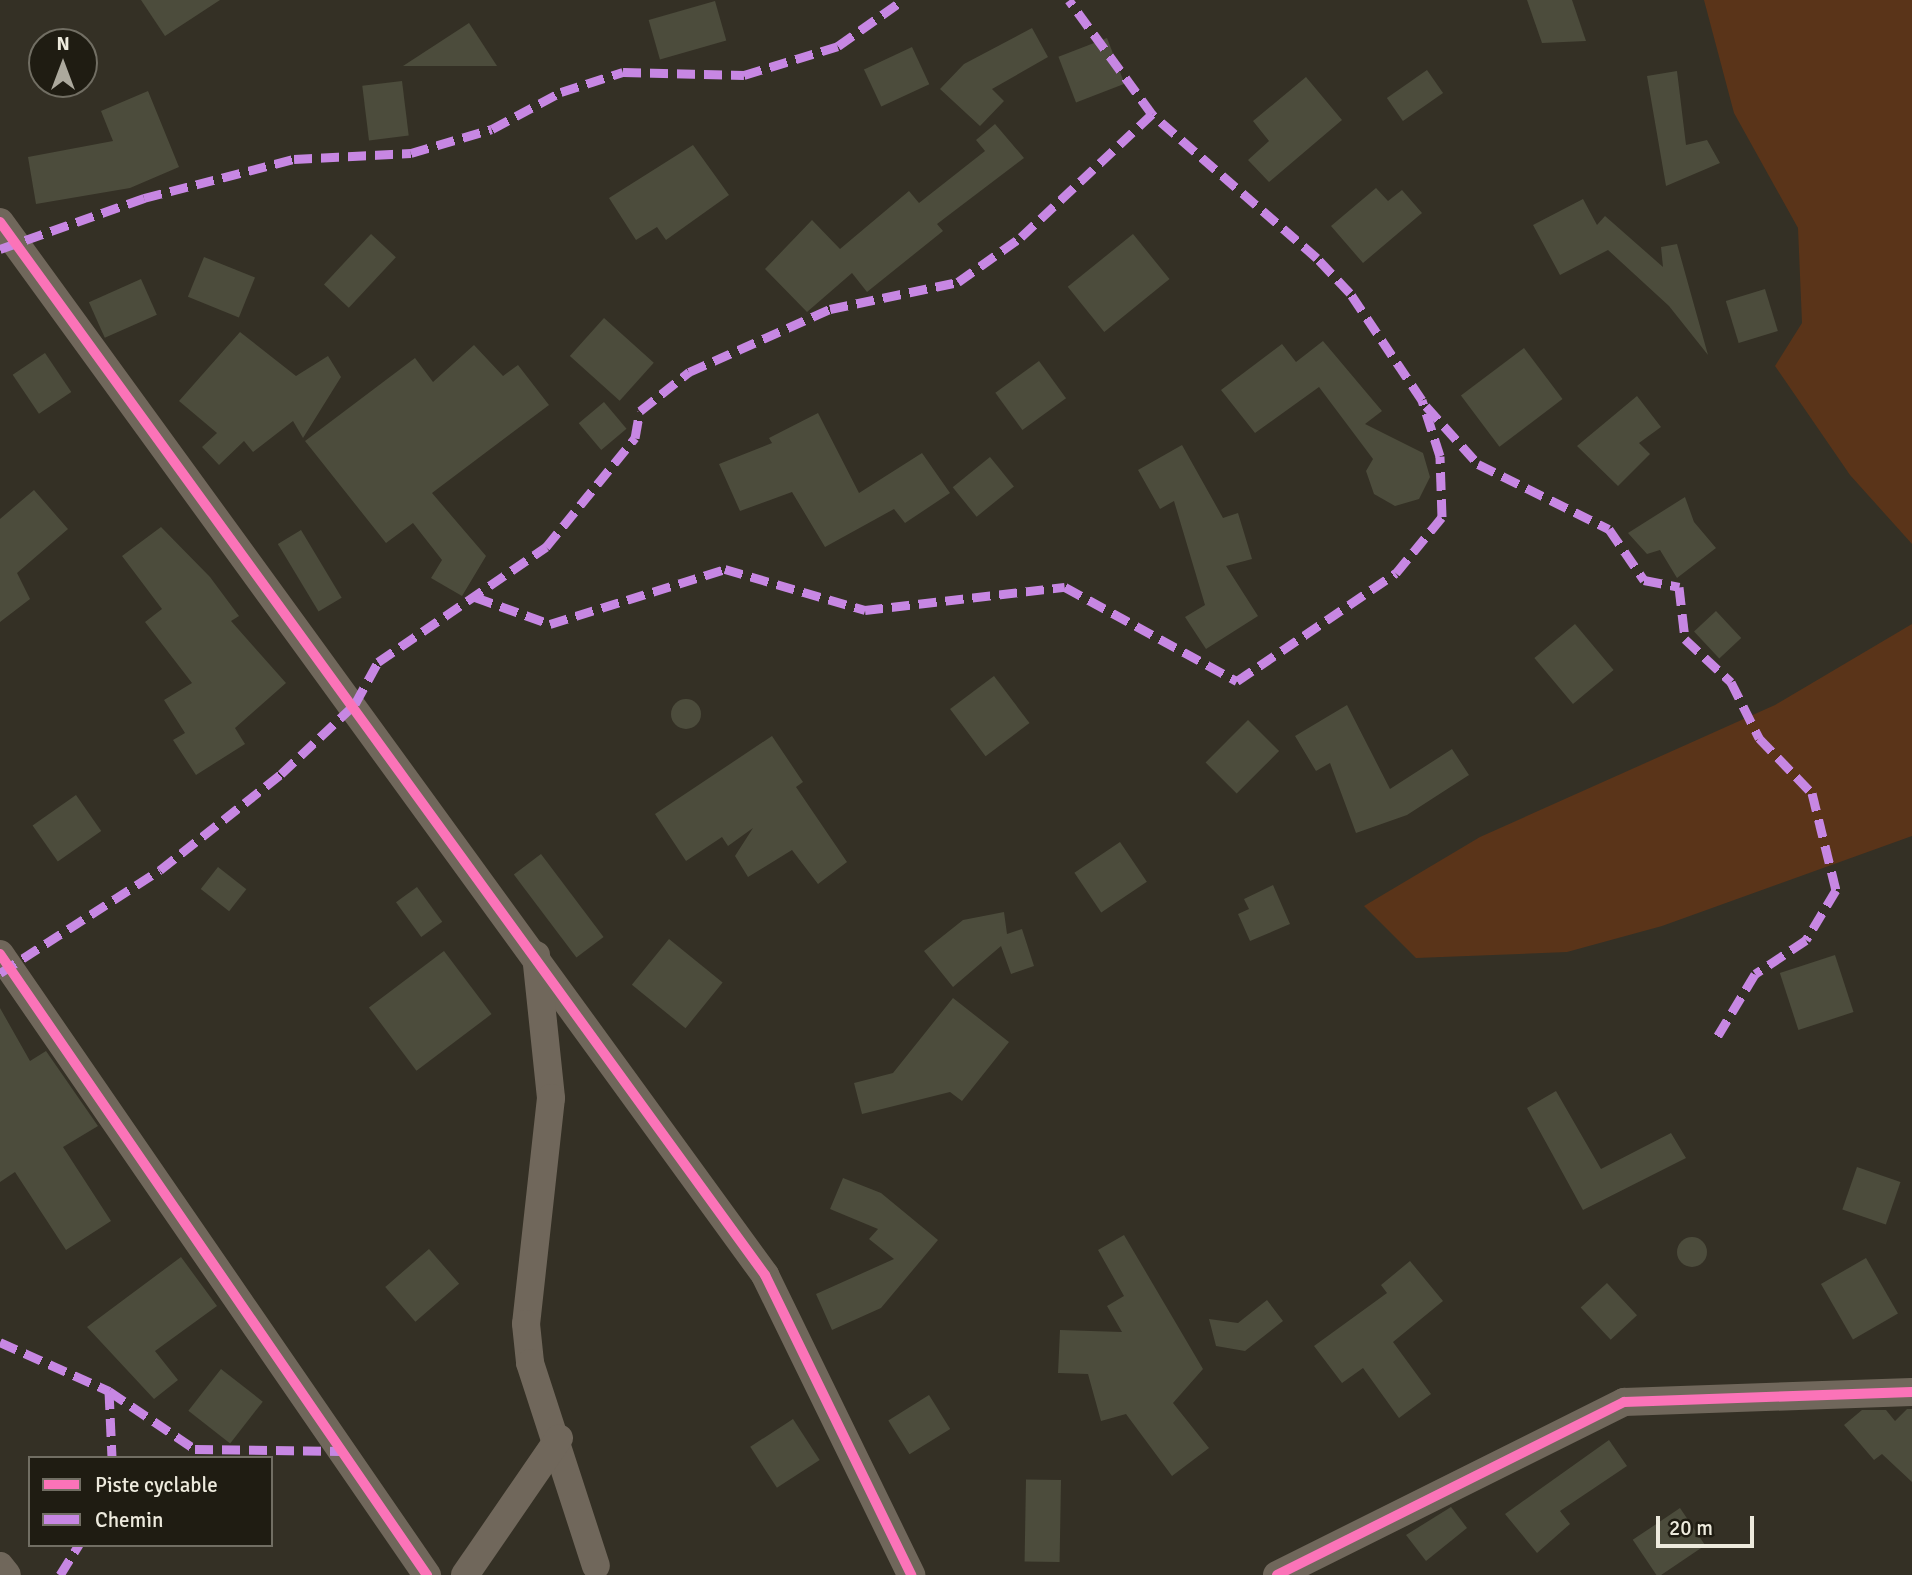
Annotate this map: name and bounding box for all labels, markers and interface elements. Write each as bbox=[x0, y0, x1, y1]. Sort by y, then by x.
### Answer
north arrow bbox=[28, 28, 98, 98]
text: N bbox=[56, 32, 70, 56]
legend bbox=[28, 1456, 273, 1547]
text: Piste cyclable bbox=[95, 1472, 218, 1498]
scale bar bbox=[1660, 1502, 1758, 1546]
text: Chemin bbox=[95, 1507, 164, 1533]
text: 20 m bbox=[1669, 1515, 1713, 1541]

